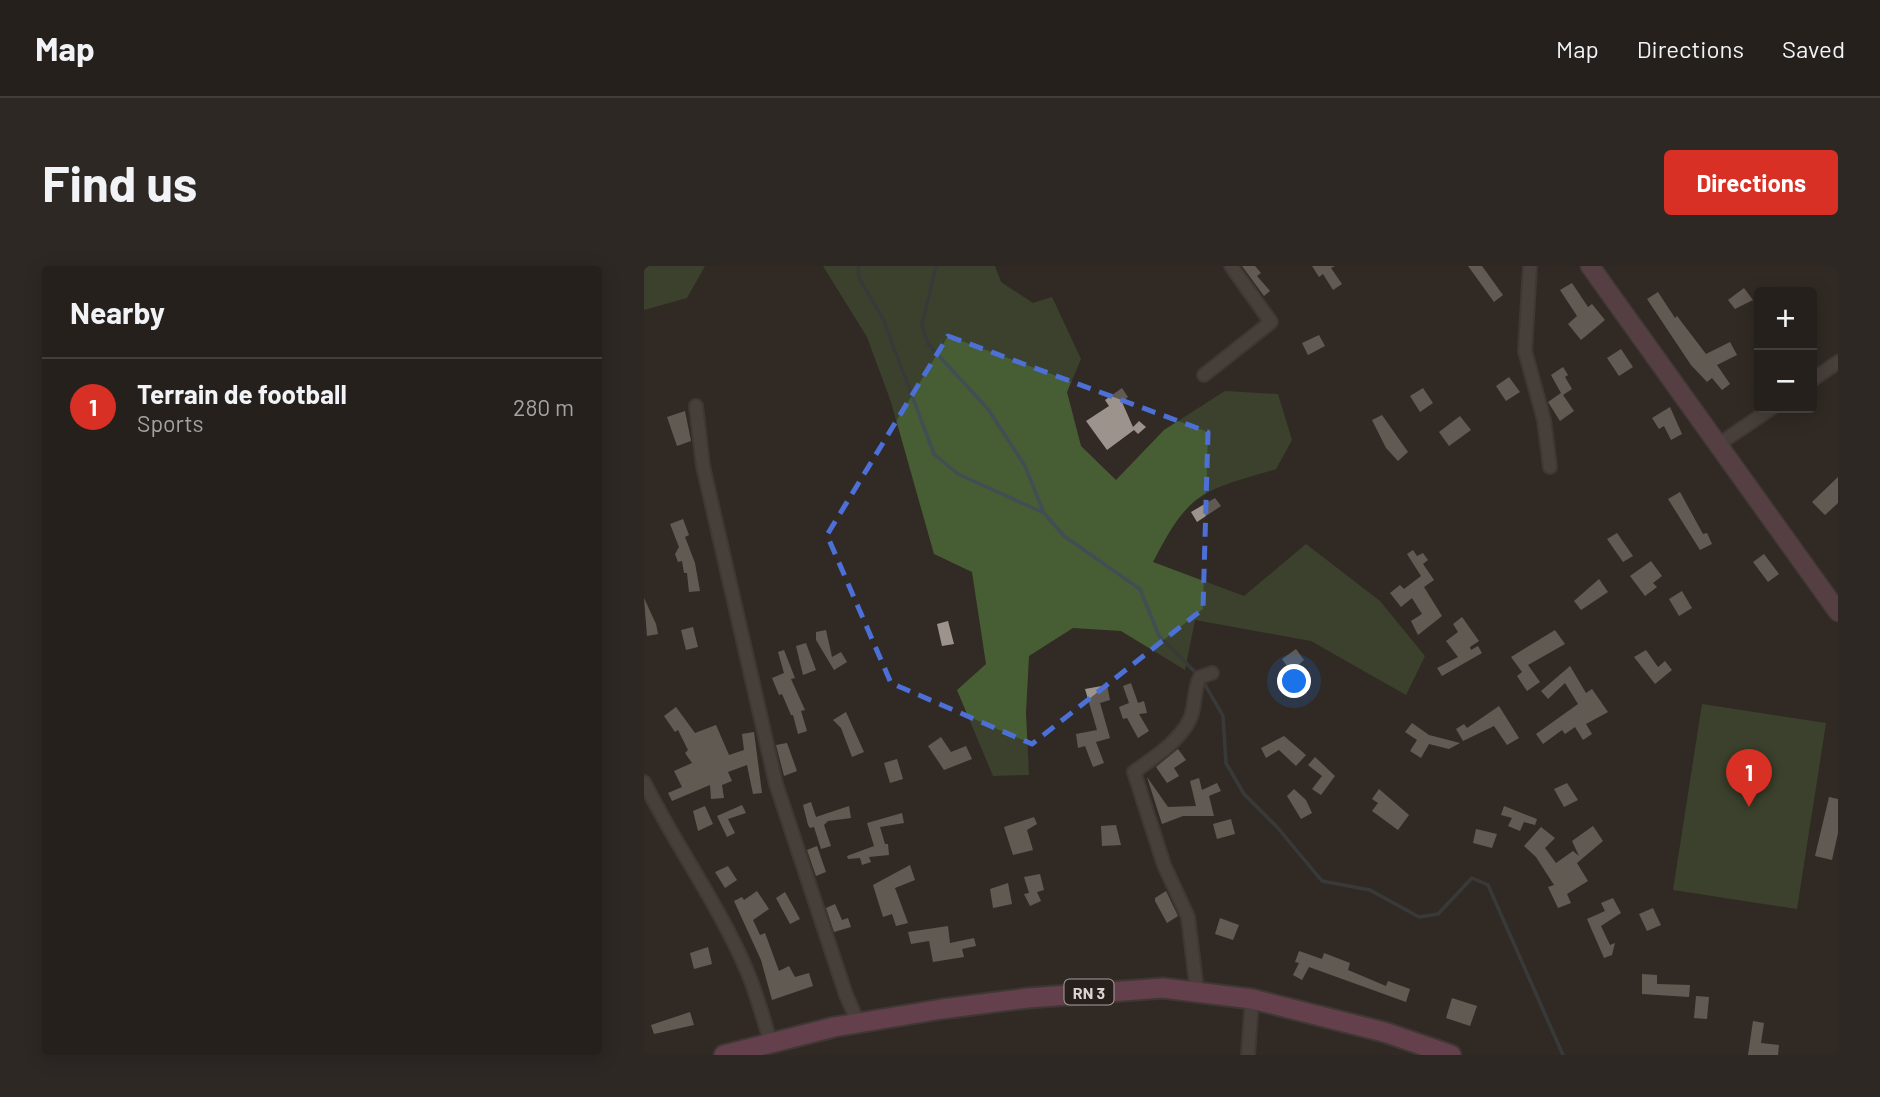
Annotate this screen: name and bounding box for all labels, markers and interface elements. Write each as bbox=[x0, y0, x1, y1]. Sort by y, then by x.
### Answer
text: Map bbox=[35, 28, 95, 68]
text: Map bbox=[1556, 34, 1599, 63]
text: Directions bbox=[1637, 34, 1744, 63]
text: Saved bbox=[1782, 34, 1845, 63]
button: Directions bbox=[1664, 150, 1838, 215]
text: Find us bbox=[42, 153, 197, 212]
map controls bbox=[1754, 287, 1817, 413]
button: + bbox=[1754, 287, 1817, 350]
text: Nearby bbox=[70, 294, 165, 330]
button: − bbox=[1754, 350, 1817, 413]
text: Terrain de football bbox=[137, 378, 347, 409]
text: 1 bbox=[89, 393, 97, 421]
text: 280 m bbox=[513, 393, 574, 421]
text: Sports bbox=[137, 409, 204, 437]
your location bbox=[1277, 664, 1311, 698]
pin: 1 bbox=[1726, 749, 1772, 807]
road number: RN 3 bbox=[1064, 979, 1114, 1004]

